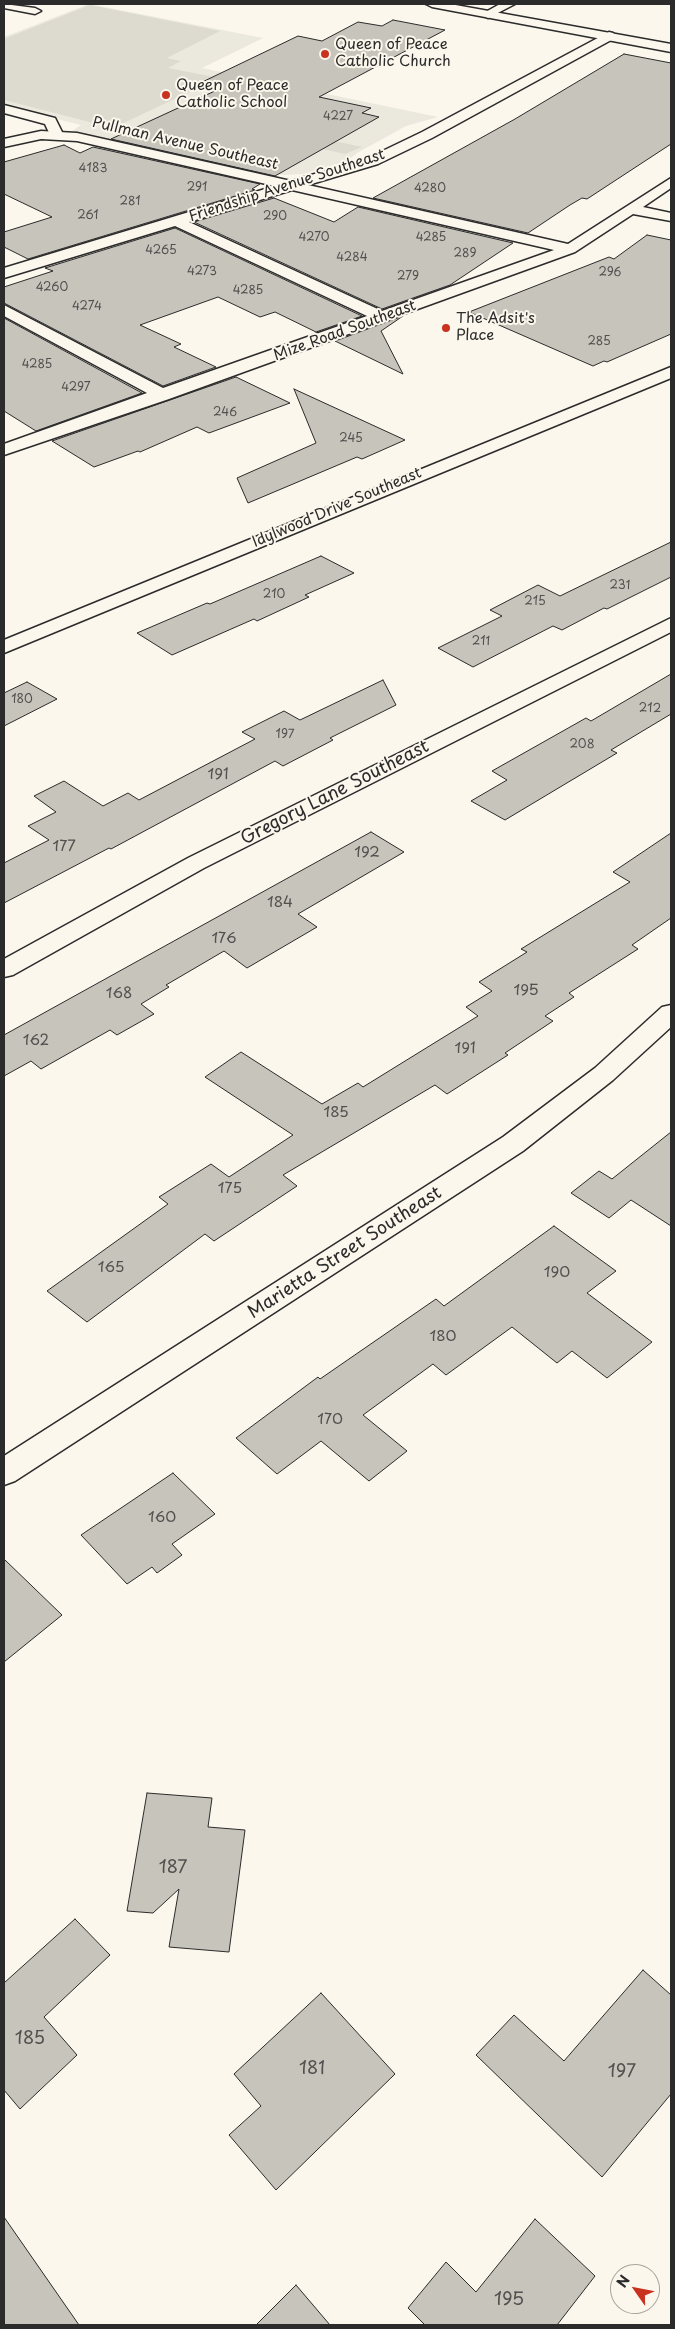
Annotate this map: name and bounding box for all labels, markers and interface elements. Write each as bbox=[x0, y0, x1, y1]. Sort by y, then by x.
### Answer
place label: Queen of Peace Catholic Church bbox=[335, 36, 451, 71]
marker: Queen of Peace Catholic Church bbox=[319, 48, 331, 60]
place label: Queen of Peace Catholic School bbox=[176, 77, 289, 112]
marker: Queen of Peace Catholic School bbox=[160, 89, 172, 101]
house number: 4227 bbox=[323, 110, 353, 124]
street label: Pullman Avenue Southeast bbox=[90, 114, 280, 174]
street label: Friendship Avenue Southeast bbox=[187, 146, 387, 226]
house number: 4183 bbox=[79, 162, 107, 176]
house number: 291 bbox=[187, 181, 207, 195]
house number: 4280 bbox=[414, 182, 446, 196]
house number: 281 bbox=[119, 195, 141, 209]
house number: 261 bbox=[77, 209, 99, 223]
house number: 290 bbox=[263, 210, 287, 224]
house number: 4270 bbox=[299, 231, 329, 245]
house number: 4285 bbox=[416, 231, 446, 245]
house number: 4265 bbox=[145, 244, 177, 258]
house number: 289 bbox=[454, 247, 476, 261]
house number: 4284 bbox=[336, 251, 368, 265]
house number: 4273 bbox=[187, 265, 217, 279]
house number: 296 bbox=[599, 266, 621, 280]
house number: 279 bbox=[397, 270, 419, 284]
house number: 4260 bbox=[36, 281, 68, 295]
house number: 4285 bbox=[233, 284, 263, 298]
street label: Mize Road Southeast bbox=[271, 297, 419, 365]
house number: 4274 bbox=[72, 300, 102, 314]
place label: The Adsit's Place bbox=[456, 310, 535, 345]
marker: The Adsit's Place bbox=[440, 322, 452, 334]
house number: 285 bbox=[587, 335, 611, 349]
house number: 4285 bbox=[22, 358, 52, 372]
house number: 4297 bbox=[61, 381, 91, 395]
house number: 246 bbox=[213, 406, 237, 420]
house number: 245 bbox=[339, 432, 363, 446]
street label: Idylwood Drive Southeast bbox=[250, 464, 424, 552]
house number: 231 bbox=[610, 579, 630, 593]
house number: 210 bbox=[263, 588, 285, 602]
house number: 215 bbox=[524, 595, 546, 609]
house number: 211 bbox=[472, 635, 490, 649]
house number: 180 bbox=[11, 693, 33, 707]
house number: 212 bbox=[639, 702, 661, 716]
house number: 197 bbox=[276, 728, 294, 742]
street label: Gregory Lane Southeast bbox=[237, 736, 433, 850]
house number: 208 bbox=[569, 738, 595, 752]
house number: 191 bbox=[207, 766, 229, 784]
house number: 177 bbox=[52, 838, 76, 856]
house number: 192 bbox=[354, 844, 380, 862]
house number: 184 bbox=[267, 894, 293, 912]
house number: 176 bbox=[211, 930, 237, 948]
house number: 195 bbox=[513, 982, 539, 1000]
house number: 168 bbox=[106, 985, 132, 1003]
house number: 162 bbox=[23, 1032, 49, 1050]
house number: 191 bbox=[454, 1040, 476, 1058]
house number: 185 bbox=[323, 1104, 349, 1122]
house number: 175 bbox=[218, 1180, 242, 1198]
street label: Marietta Street Southeast bbox=[244, 1182, 446, 1324]
house number: 165 bbox=[98, 1259, 124, 1277]
house number: 190 bbox=[544, 1264, 570, 1282]
house number: 180 bbox=[429, 1328, 457, 1346]
house number: 170 bbox=[317, 1411, 343, 1429]
house number: 160 bbox=[148, 1509, 176, 1527]
house number: 187 bbox=[159, 1857, 187, 1879]
house number: 185 bbox=[15, 2028, 45, 2050]
house number: 181 bbox=[299, 2058, 325, 2080]
house number: 197 bbox=[608, 2061, 636, 2083]
north arrow bbox=[610, 2264, 660, 2314]
text: N bbox=[611, 2271, 635, 2291]
house number: 195 bbox=[494, 2289, 524, 2311]

